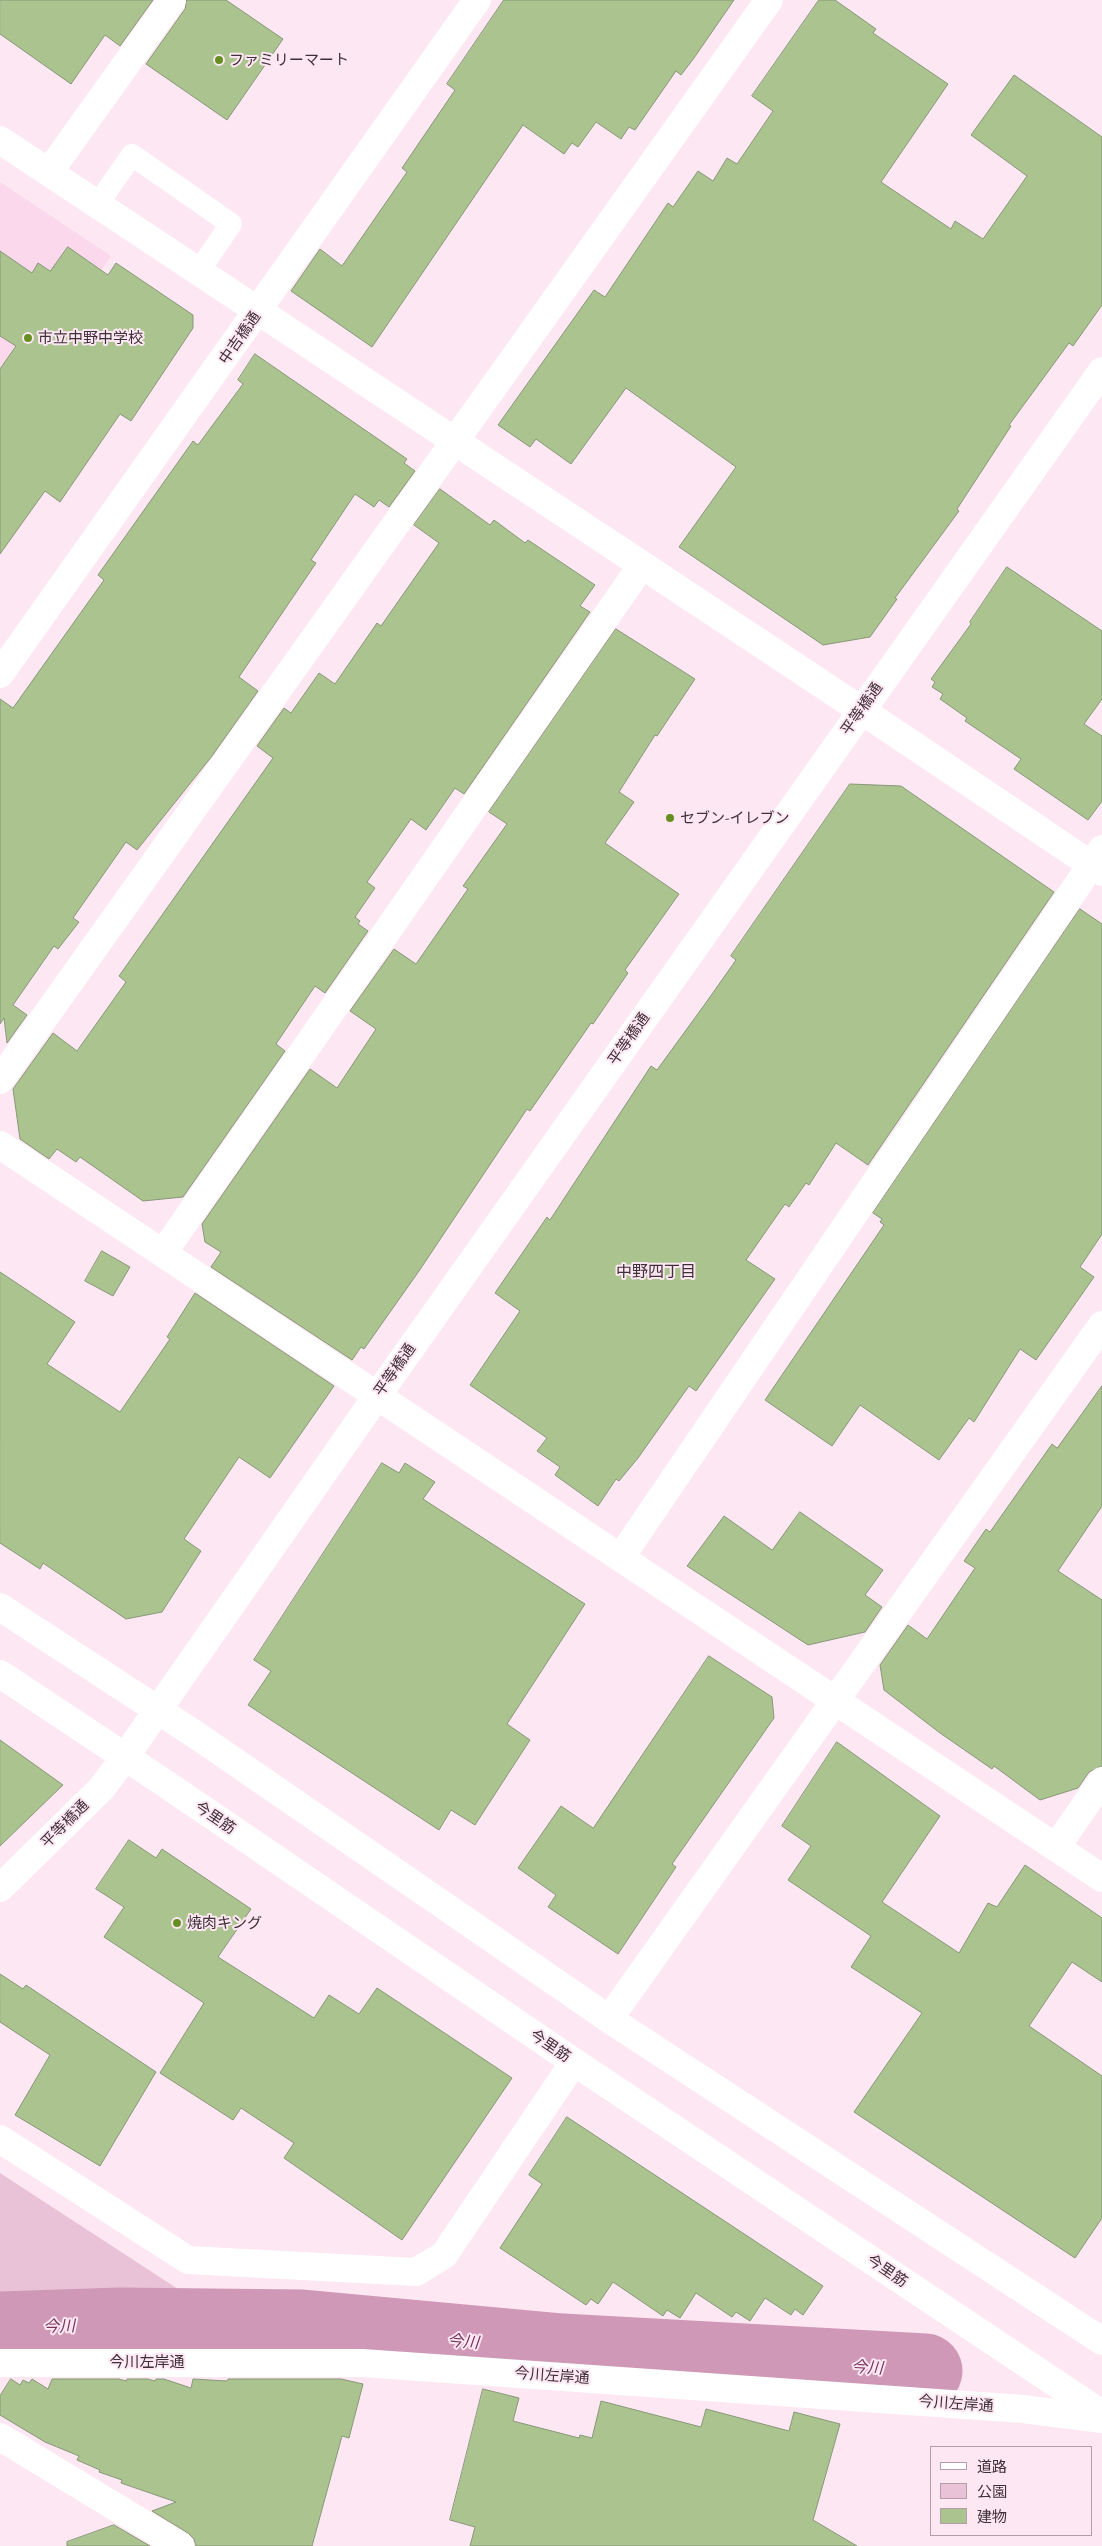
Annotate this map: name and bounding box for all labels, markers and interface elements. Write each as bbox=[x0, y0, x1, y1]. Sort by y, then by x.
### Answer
place label: ファミリーマート bbox=[229, 51, 349, 69]
marker: ファミリーマート bbox=[213, 54, 225, 66]
street label: 中吉橋通 bbox=[215, 308, 265, 368]
place label: 市立中野中学校 bbox=[38, 329, 143, 347]
marker: 市立中野中学校 bbox=[22, 332, 34, 344]
street label: 平等橋通 bbox=[837, 679, 887, 739]
place label: セブン-イレブン bbox=[680, 809, 790, 827]
marker: セブン-イレブン bbox=[664, 812, 676, 824]
street label: 平等橋通 bbox=[604, 1009, 654, 1069]
district label: 中野四丁目 bbox=[616, 1262, 696, 1282]
street label: 平等橋通 bbox=[370, 1340, 420, 1400]
street label: 平等橋通 bbox=[37, 1796, 93, 1852]
street label: 今里筋 bbox=[191, 1798, 239, 1838]
place label: 焼肉キング bbox=[187, 1914, 262, 1932]
marker: 焼肉キング bbox=[171, 1917, 183, 1929]
street label: 今里筋 bbox=[526, 2026, 574, 2066]
street label: 今里筋 bbox=[863, 2251, 911, 2291]
water label: 今川 bbox=[43, 2317, 75, 2337]
water label: 今川 bbox=[446, 2331, 480, 2353]
street label: 今川左岸通 bbox=[110, 2353, 184, 2371]
water label: 今川 bbox=[851, 2358, 883, 2378]
street label: 今川左岸通 bbox=[514, 2364, 590, 2388]
street label: 今川左岸通 bbox=[918, 2392, 994, 2416]
legend bbox=[930, 2446, 1092, 2536]
text: 道路 bbox=[977, 2460, 1007, 2475]
text: 公園 bbox=[977, 2485, 1007, 2500]
text: 建物 bbox=[977, 2510, 1007, 2525]

